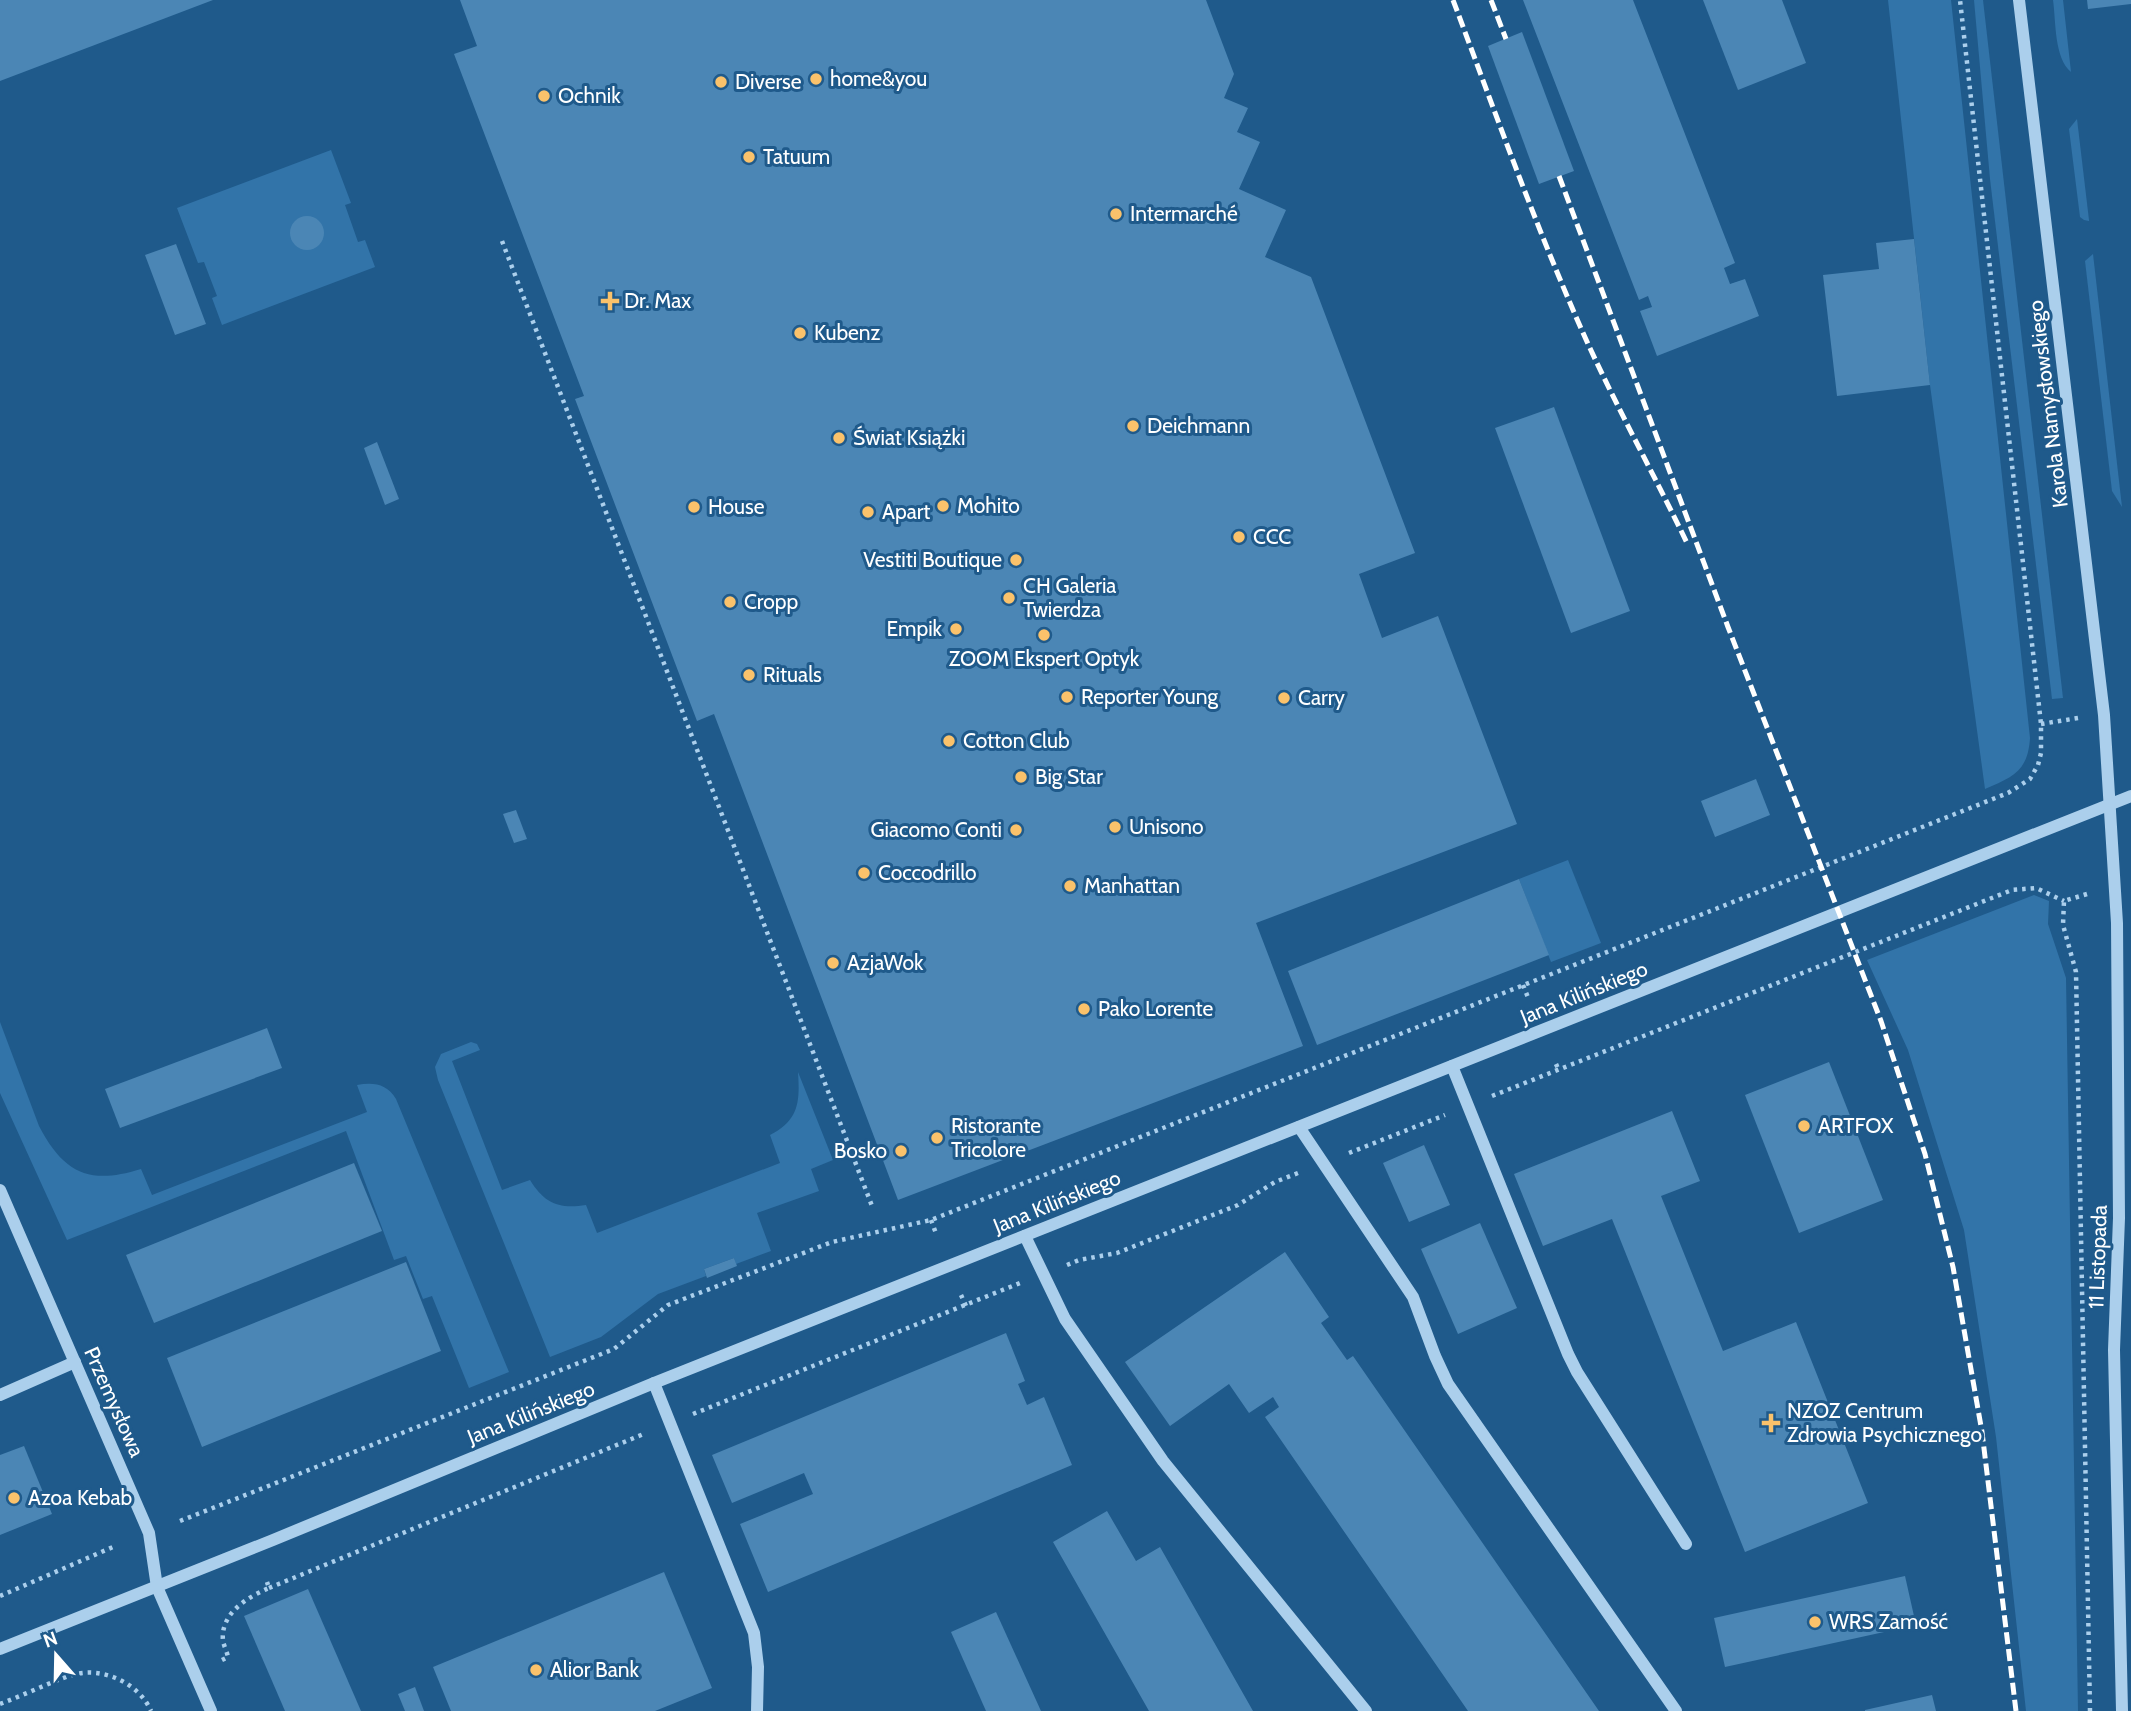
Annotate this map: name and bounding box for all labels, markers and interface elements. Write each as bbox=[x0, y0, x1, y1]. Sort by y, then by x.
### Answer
place label: home&you bbox=[830, 66, 927, 91]
place label: Diverse bbox=[735, 69, 802, 94]
marker: home&you bbox=[808, 71, 824, 87]
marker: Diverse bbox=[713, 74, 729, 90]
place label: Ochnik bbox=[558, 83, 621, 108]
marker: Ochnik bbox=[536, 88, 552, 104]
place label: Tatuum bbox=[763, 144, 830, 169]
marker: Tatuum bbox=[741, 149, 757, 165]
place label: Intermarché bbox=[1130, 201, 1238, 226]
marker: Intermarché bbox=[1108, 206, 1124, 222]
place label: Dr. Max bbox=[624, 288, 691, 313]
marker: Dr. Max bbox=[602, 293, 618, 309]
street label: Karola Namysłowskiego bbox=[2022, 299, 2073, 509]
place label: Kubenz bbox=[814, 320, 881, 345]
marker: Kubenz bbox=[792, 325, 808, 341]
place label: Deichmann bbox=[1147, 413, 1250, 438]
marker: Deichmann bbox=[1125, 418, 1141, 434]
place label: Świat Książki bbox=[853, 425, 965, 450]
marker: Świat Książki bbox=[831, 430, 847, 446]
place label: Mohito bbox=[957, 493, 1020, 518]
place label: House bbox=[708, 494, 765, 519]
marker: Mohito bbox=[935, 498, 951, 514]
marker: House bbox=[686, 499, 702, 515]
place label: Apart bbox=[882, 499, 930, 524]
marker: Apart bbox=[860, 504, 876, 520]
place label: CCC bbox=[1253, 524, 1291, 549]
marker: CCC bbox=[1231, 529, 1247, 545]
place label: Vestiti Boutique bbox=[863, 547, 1002, 572]
marker: Vestiti Boutique bbox=[1008, 552, 1024, 568]
place label: CH Galeria Twierdza bbox=[1023, 573, 1116, 622]
place label: Cropp bbox=[744, 589, 798, 614]
marker: CH Galeria Twierdza bbox=[1001, 590, 1017, 606]
marker: Cropp bbox=[722, 594, 738, 610]
place label: Empik bbox=[887, 616, 943, 641]
marker: Empik bbox=[948, 621, 964, 637]
marker: ZOOM Ekspert Optyk bbox=[1036, 627, 1052, 643]
place label: ZOOM Ekspert Optyk bbox=[949, 646, 1140, 671]
place label: Rituals bbox=[763, 662, 822, 687]
marker: Rituals bbox=[741, 667, 757, 683]
place label: Reporter Young bbox=[1081, 684, 1218, 709]
place label: Carry bbox=[1298, 685, 1345, 710]
marker: Reporter Young bbox=[1059, 689, 1075, 705]
marker: Carry bbox=[1276, 690, 1292, 706]
place label: Cotton Club bbox=[963, 728, 1070, 753]
marker: Cotton Club bbox=[941, 733, 957, 749]
place label: Big Star bbox=[1035, 764, 1103, 789]
marker: Big Star bbox=[1013, 769, 1029, 785]
place label: Unisono bbox=[1129, 814, 1204, 839]
place label: Giacomo Conti bbox=[871, 817, 1002, 842]
marker: Unisono bbox=[1107, 819, 1123, 835]
marker: Giacomo Conti bbox=[1008, 822, 1024, 838]
place label: Coccodrillo bbox=[878, 860, 977, 885]
marker: Coccodrillo bbox=[856, 865, 872, 881]
place label: Manhattan bbox=[1084, 873, 1180, 898]
marker: Manhattan bbox=[1062, 878, 1078, 894]
place label: AzjaWok bbox=[847, 950, 924, 976]
marker: AzjaWok bbox=[825, 955, 841, 971]
street label: Jana Kilińskiego bbox=[1516, 956, 1651, 1030]
place label: Pako Lorente bbox=[1098, 996, 1214, 1021]
marker: Pako Lorente bbox=[1076, 1001, 1092, 1017]
place label: Ristorante Tricolore bbox=[951, 1113, 1041, 1162]
place label: ARTFOX bbox=[1818, 1113, 1894, 1138]
marker: ARTFOX bbox=[1796, 1118, 1812, 1134]
marker: Ristorante Tricolore bbox=[929, 1130, 945, 1146]
place label: Bosko bbox=[834, 1138, 887, 1163]
marker: Bosko bbox=[893, 1143, 909, 1159]
street label: Jana Kilińskiego bbox=[989, 1165, 1124, 1239]
street label: 11 Listopada bbox=[2083, 1205, 2112, 1309]
street label: Przemysłowa bbox=[79, 1343, 150, 1461]
street label: Jana Kilińskiego bbox=[463, 1376, 598, 1450]
place label: NZOZ Centrum Zdrowia Psychicznego bbox=[1787, 1398, 1982, 1447]
marker: NZOZ Centrum Zdrowia Psychicznego bbox=[1761, 1413, 1781, 1433]
place label: Azoa Kebab bbox=[28, 1485, 132, 1510]
marker: Azoa Kebab bbox=[6, 1490, 22, 1506]
place label: WRS Zamość bbox=[1829, 1609, 1948, 1634]
marker: WRS Zamość bbox=[1807, 1614, 1823, 1630]
north arrow bbox=[21, 1620, 91, 1690]
text: N bbox=[40, 1626, 61, 1653]
place label: Alior Bank bbox=[550, 1657, 639, 1682]
marker: Alior Bank bbox=[528, 1662, 544, 1678]

